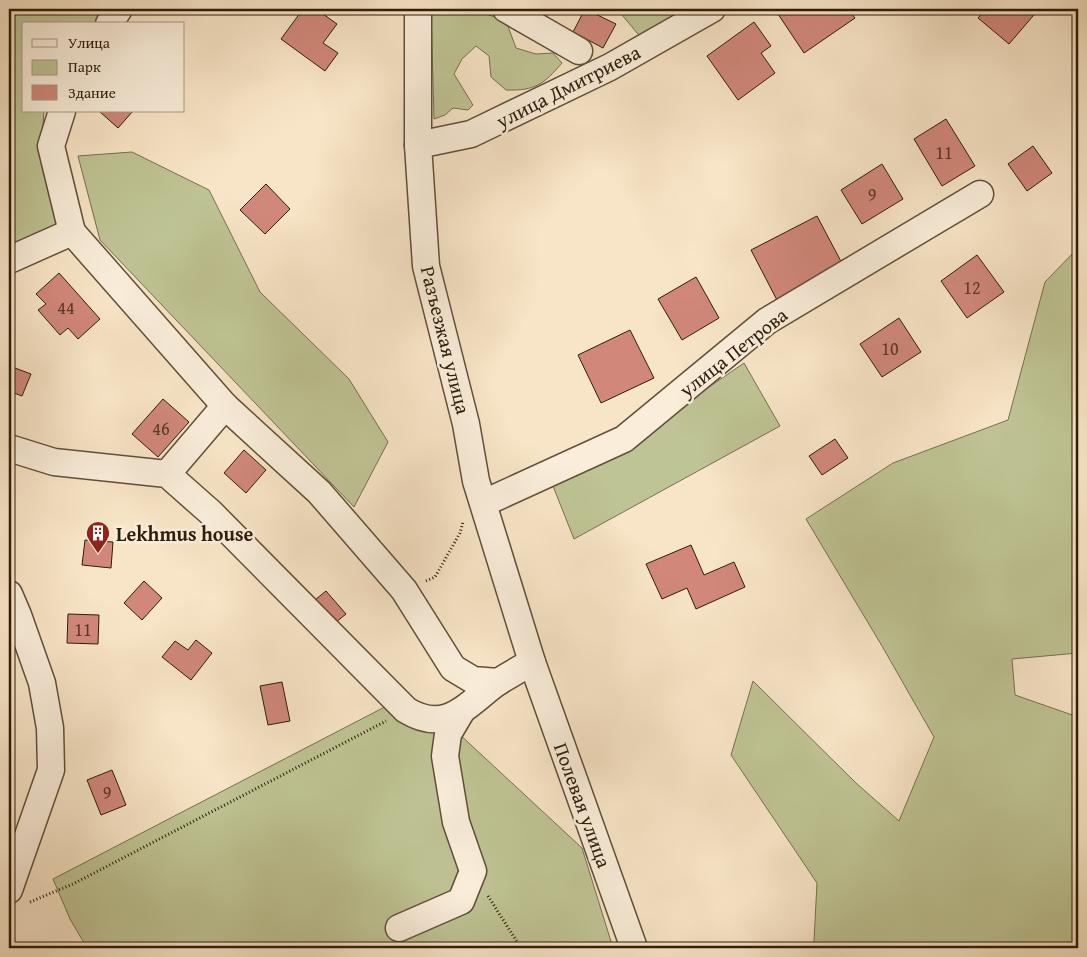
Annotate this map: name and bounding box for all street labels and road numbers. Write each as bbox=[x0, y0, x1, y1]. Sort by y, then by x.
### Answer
street label: улица Дмитриева bbox=[490, 37, 646, 135]
street label: Разъезжая улица bbox=[414, 263, 479, 417]
street label: улица Петрова bbox=[672, 300, 794, 404]
street label: Полевая улица bbox=[547, 738, 619, 872]

